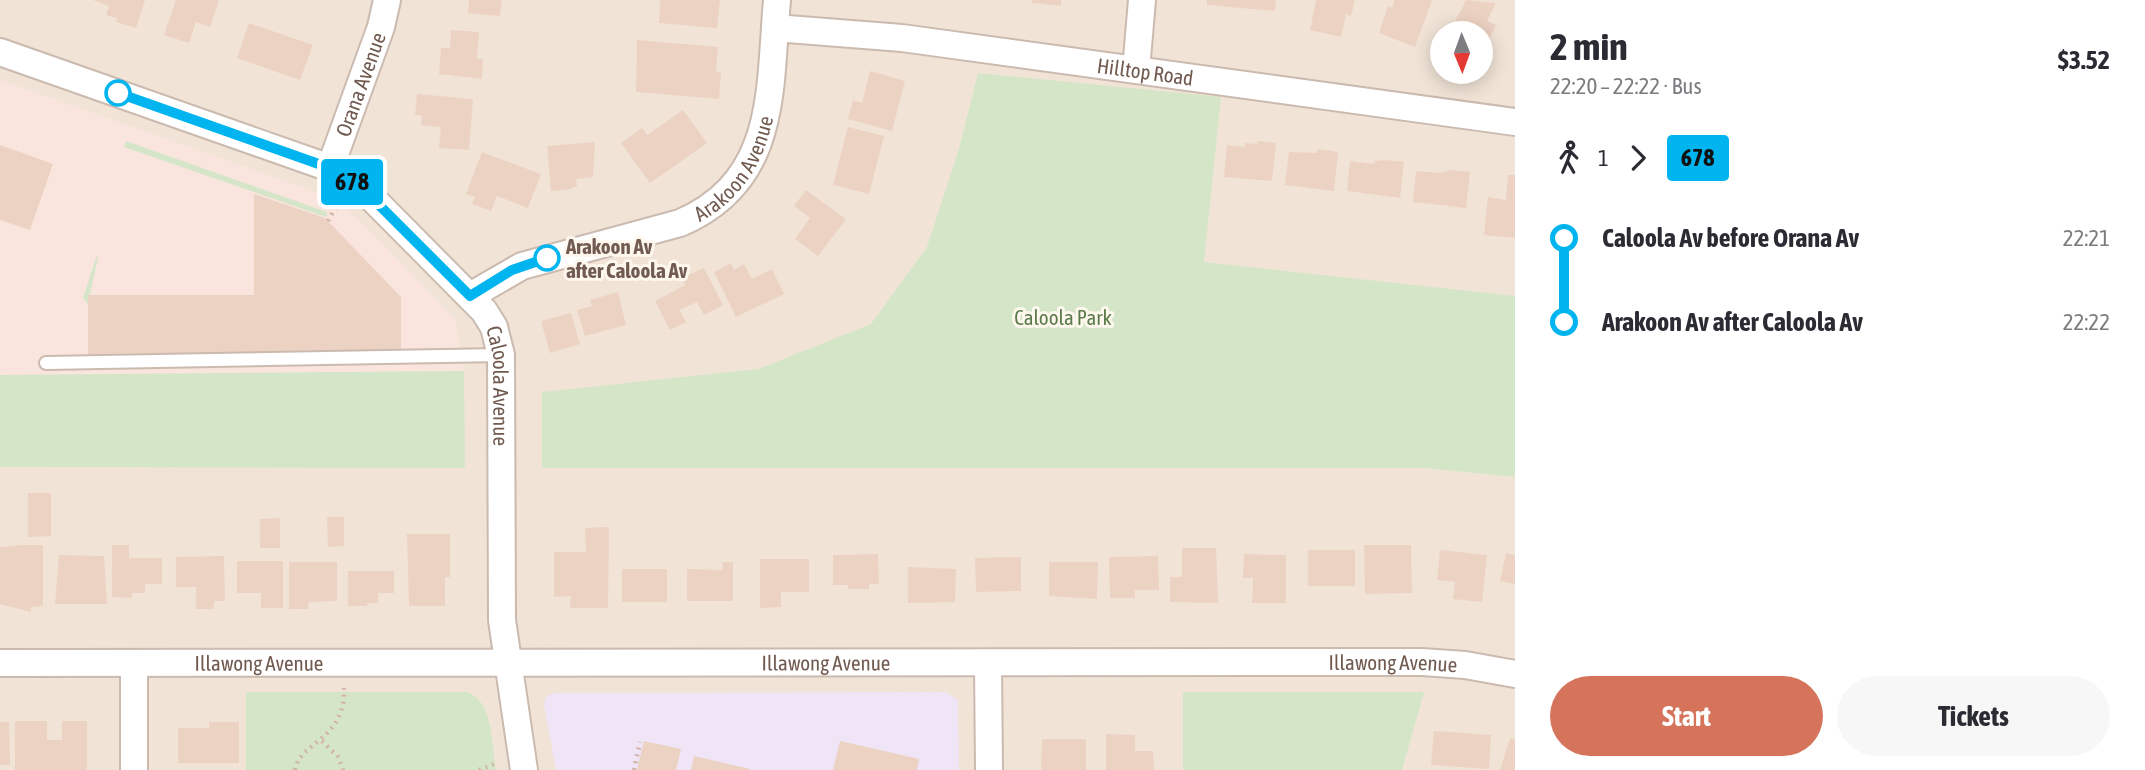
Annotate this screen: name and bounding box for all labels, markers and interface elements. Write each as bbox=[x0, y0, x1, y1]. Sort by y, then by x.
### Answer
north arrow bbox=[1430, 21, 1493, 84]
map controls bbox=[1430, 21, 1493, 84]
text: 2 min bbox=[1550, 25, 1628, 68]
street label: Orana Avenue bbox=[330, 29, 390, 140]
text: $3.52 bbox=[2058, 45, 2110, 75]
street label: Hilltop Road bbox=[1096, 53, 1195, 90]
text: 22:20 – 22:22 · Bus bbox=[1550, 73, 1702, 99]
unlabelled marker bbox=[105, 80, 131, 106]
street label: Arakoon Avenue bbox=[690, 113, 777, 226]
icon: walk bbox=[1550, 139, 1588, 177]
icon: forward bbox=[1619, 139, 1657, 177]
text: 678 bbox=[1681, 144, 1715, 171]
text: 1 bbox=[1598, 145, 1609, 171]
line badge: 678 bbox=[312, 159, 392, 205]
text: 678 bbox=[335, 168, 369, 195]
text: Caloola Av before Orana Av bbox=[1602, 223, 1859, 253]
text: 22:21 bbox=[2063, 225, 2110, 251]
place label: Arakoon Av after Caloola Av bbox=[565, 234, 688, 282]
marker: Arakoon Av after Caloola Av bbox=[534, 245, 560, 271]
park label: Caloola Park bbox=[1014, 305, 1112, 329]
text: Arakoon Av after Caloola Av bbox=[1602, 307, 1863, 337]
text: 22:22 bbox=[2063, 309, 2110, 335]
street label: Caloola Avenue bbox=[482, 323, 514, 446]
street label: Illawong Avenue bbox=[762, 650, 890, 674]
street label: Illawong Avenue bbox=[1329, 650, 1458, 676]
street label: Illawong Avenue bbox=[195, 651, 323, 675]
button: Start bbox=[1550, 676, 1823, 756]
button: Tickets bbox=[1837, 676, 2110, 756]

